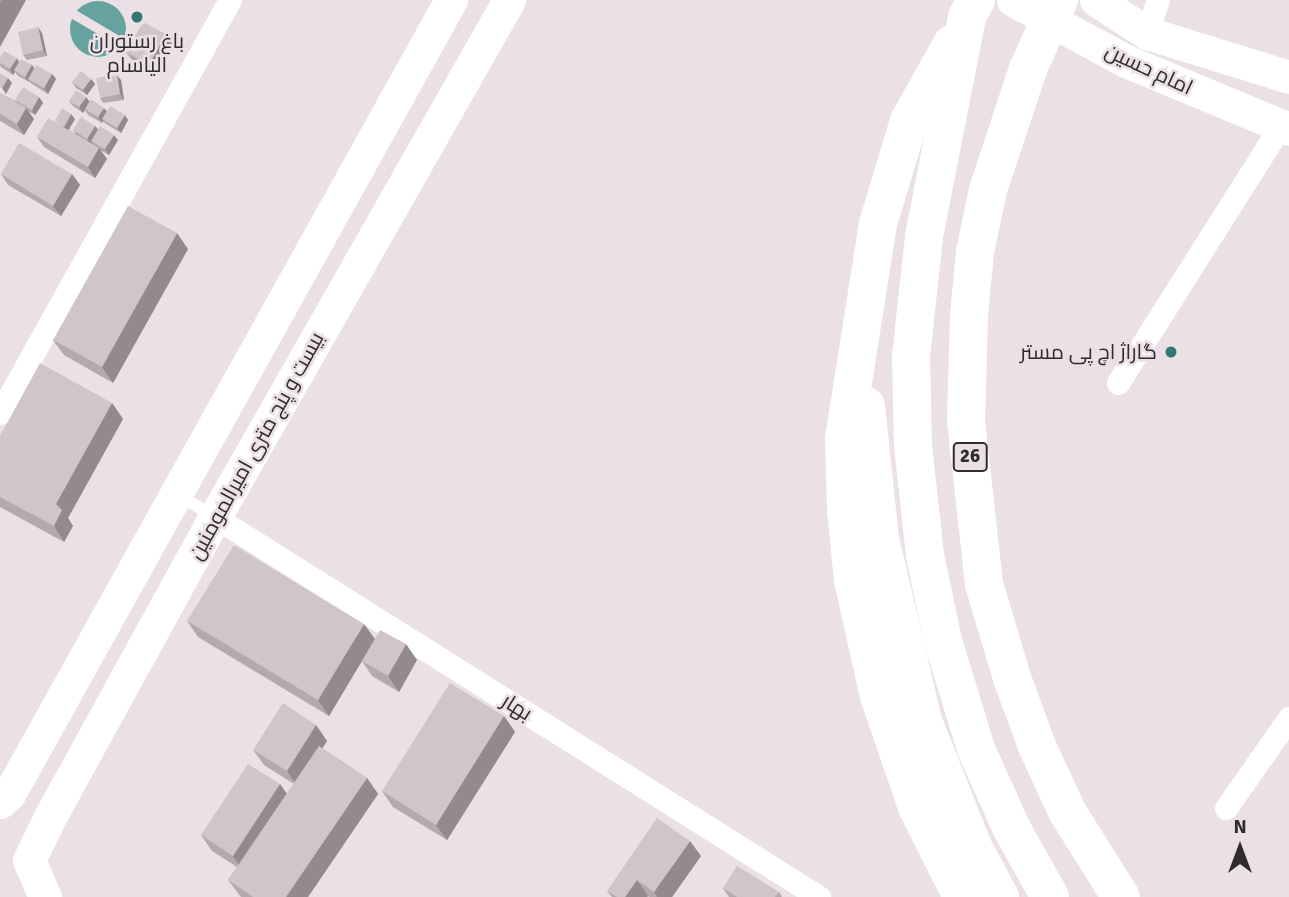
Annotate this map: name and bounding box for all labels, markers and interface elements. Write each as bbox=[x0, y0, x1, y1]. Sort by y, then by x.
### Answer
marker: باغ رستوران الیاسام bbox=[129, 9, 145, 25]
place label: باغ رستوران الیاسام bbox=[90, 28, 184, 78]
street label: امام حسین bbox=[1101, 38, 1197, 100]
street label: بیست و پنج متری امیرالمومنین bbox=[183, 328, 329, 564]
place label: گاراژ اچ پی مستر bbox=[1020, 339, 1157, 365]
marker: گاراژ اچ پی مستر bbox=[1163, 344, 1179, 360]
road number: 26 bbox=[953, 442, 988, 472]
street label: بهار bbox=[497, 688, 537, 726]
north arrow bbox=[1205, 813, 1275, 883]
text: N bbox=[1233, 815, 1247, 839]

